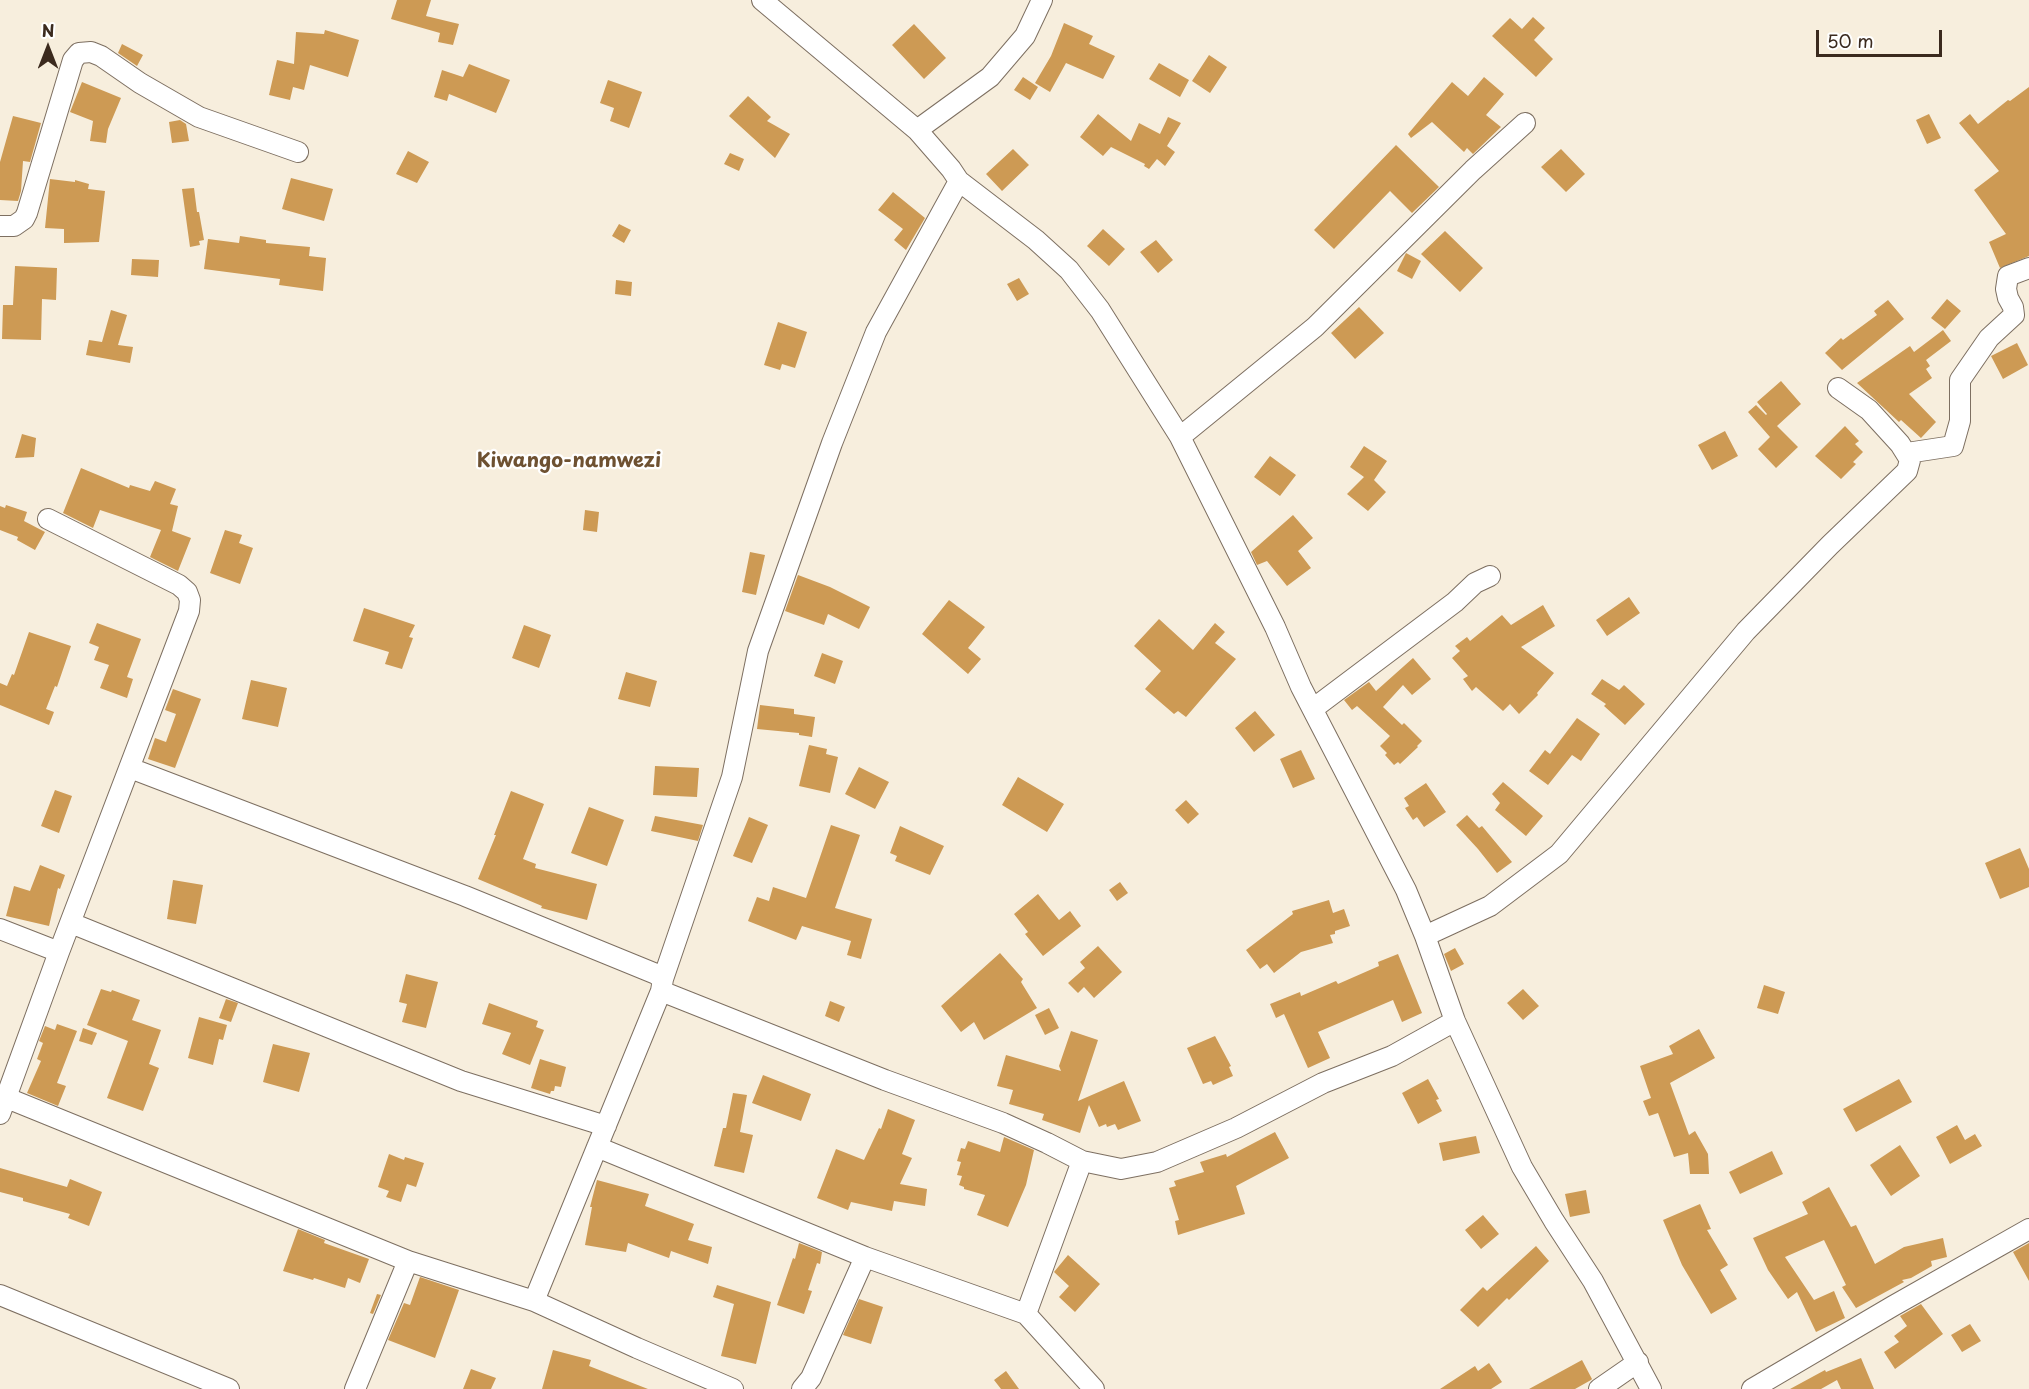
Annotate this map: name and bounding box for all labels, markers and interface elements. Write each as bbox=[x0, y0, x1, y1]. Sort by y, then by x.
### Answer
north arrow bbox=[18, 18, 78, 78]
text: N bbox=[42, 18, 54, 42]
scale bar bbox=[1819, 18, 1945, 56]
text: 50 m bbox=[1827, 27, 1874, 54]
district label: Kiwango-namwezi bbox=[477, 449, 661, 473]

